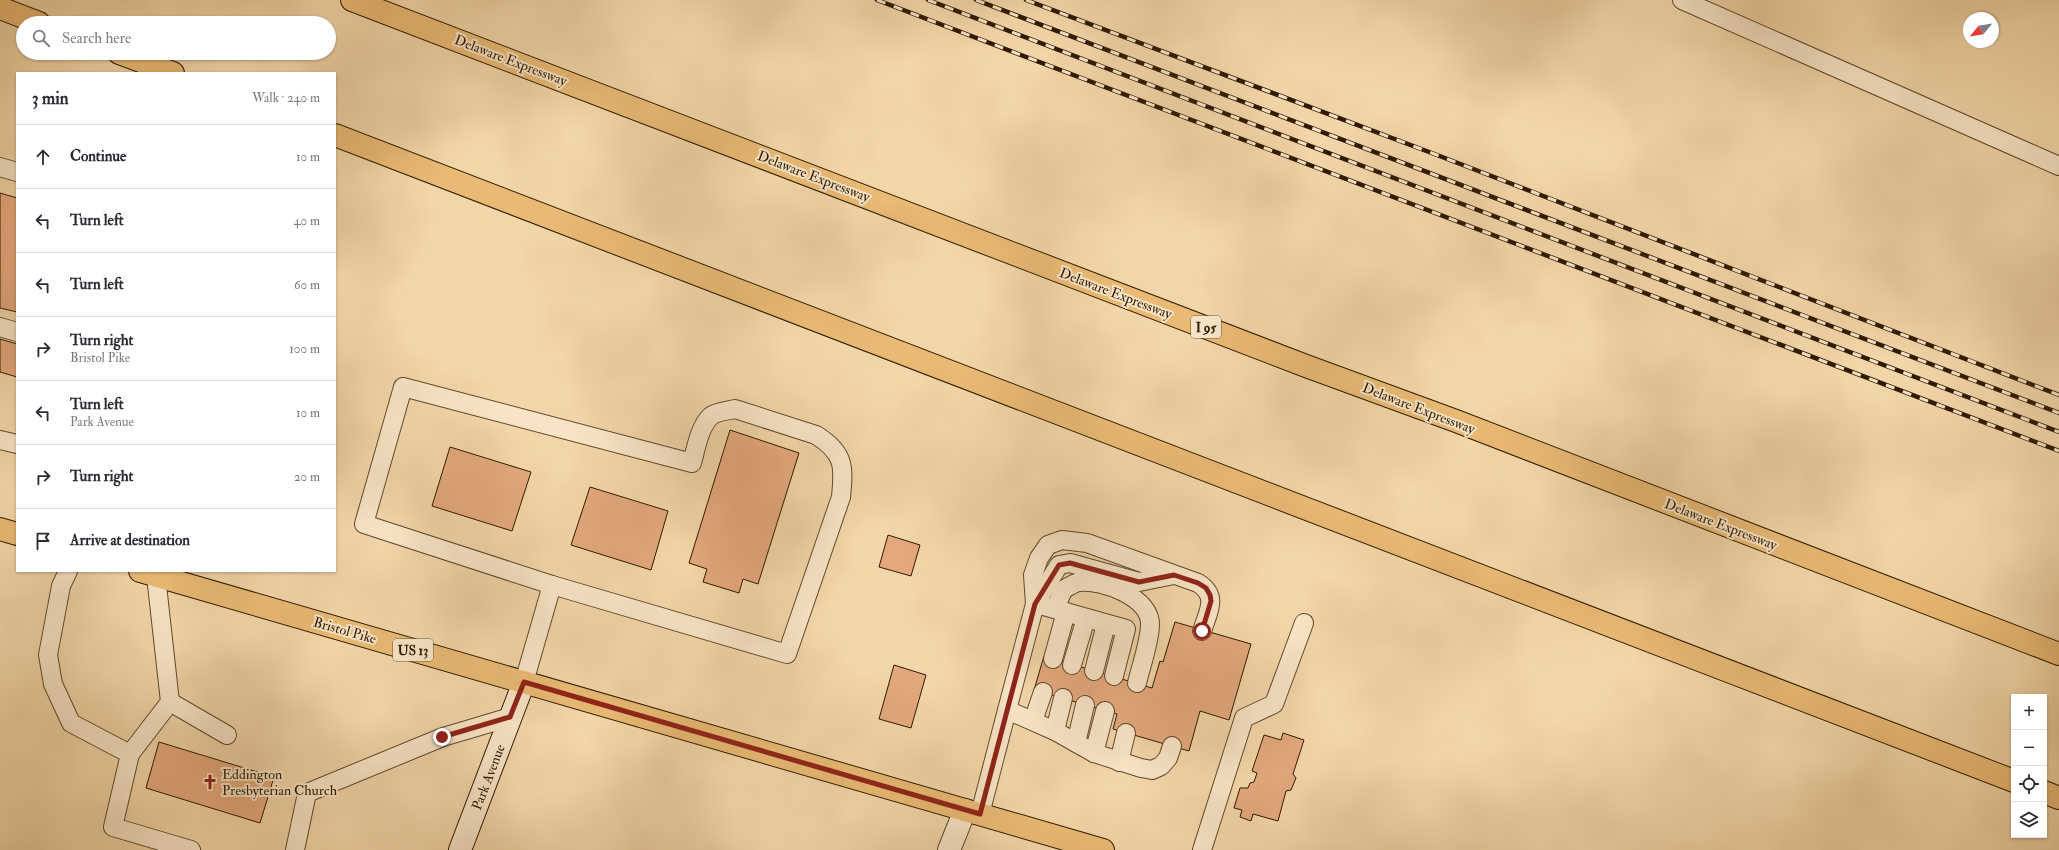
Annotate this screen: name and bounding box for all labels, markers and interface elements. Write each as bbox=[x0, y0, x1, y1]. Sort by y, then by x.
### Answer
north arrow bbox=[1963, 12, 1999, 48]
search box bbox=[16, 16, 336, 60]
icon: search bbox=[30, 27, 52, 49]
text: Search here bbox=[62, 29, 131, 48]
street label: Delaware Expressway bbox=[452, 31, 570, 91]
text: 3 min bbox=[32, 88, 69, 109]
text: Walk · 240 m bbox=[252, 90, 320, 106]
icon: ahead bbox=[32, 146, 54, 168]
text: Continue bbox=[70, 147, 126, 166]
street label: Delaware Expressway bbox=[755, 147, 873, 207]
text: 10 m bbox=[296, 149, 320, 165]
icon: left bbox=[32, 210, 54, 232]
text: Turn left bbox=[70, 211, 124, 230]
text: 40 m bbox=[294, 213, 320, 229]
street label: Delaware Expressway bbox=[1057, 264, 1175, 324]
icon: left bbox=[32, 274, 54, 296]
text: Turn left bbox=[70, 275, 124, 294]
text: 60 m bbox=[294, 277, 320, 293]
road number: I 95 bbox=[1191, 316, 1221, 338]
text: Turn right bbox=[70, 331, 133, 350]
icon: right bbox=[32, 338, 54, 360]
text: 100 m bbox=[289, 341, 320, 357]
text: Bristol Pike bbox=[70, 350, 130, 366]
street label: Delaware Expressway bbox=[1360, 379, 1478, 439]
text: Turn left bbox=[70, 395, 124, 414]
icon: left bbox=[32, 402, 54, 424]
text: 10 m bbox=[296, 405, 320, 421]
text: Park Avenue bbox=[70, 414, 134, 430]
icon: right bbox=[32, 466, 54, 488]
text: Turn right bbox=[70, 467, 133, 486]
text: 20 m bbox=[294, 469, 320, 485]
street label: Delaware Expressway bbox=[1662, 495, 1780, 555]
icon: arrive bbox=[32, 530, 54, 552]
text: Arrive at destination bbox=[70, 531, 190, 550]
street label: Bristol Pike bbox=[311, 613, 378, 648]
route start bbox=[1193, 622, 1211, 640]
road number: US 13 bbox=[393, 639, 433, 661]
map controls bbox=[2011, 694, 2047, 838]
button: + bbox=[2011, 694, 2047, 730]
route end bbox=[433, 728, 451, 746]
button: − bbox=[2011, 730, 2047, 766]
street label: Park Avenue bbox=[468, 742, 509, 812]
place label: Eddington Presbyterian Church bbox=[222, 766, 338, 800]
button: locate bbox=[2011, 766, 2047, 802]
church icon: Eddington Presbyterian Church bbox=[201, 773, 219, 791]
button: layers bbox=[2011, 802, 2047, 838]

